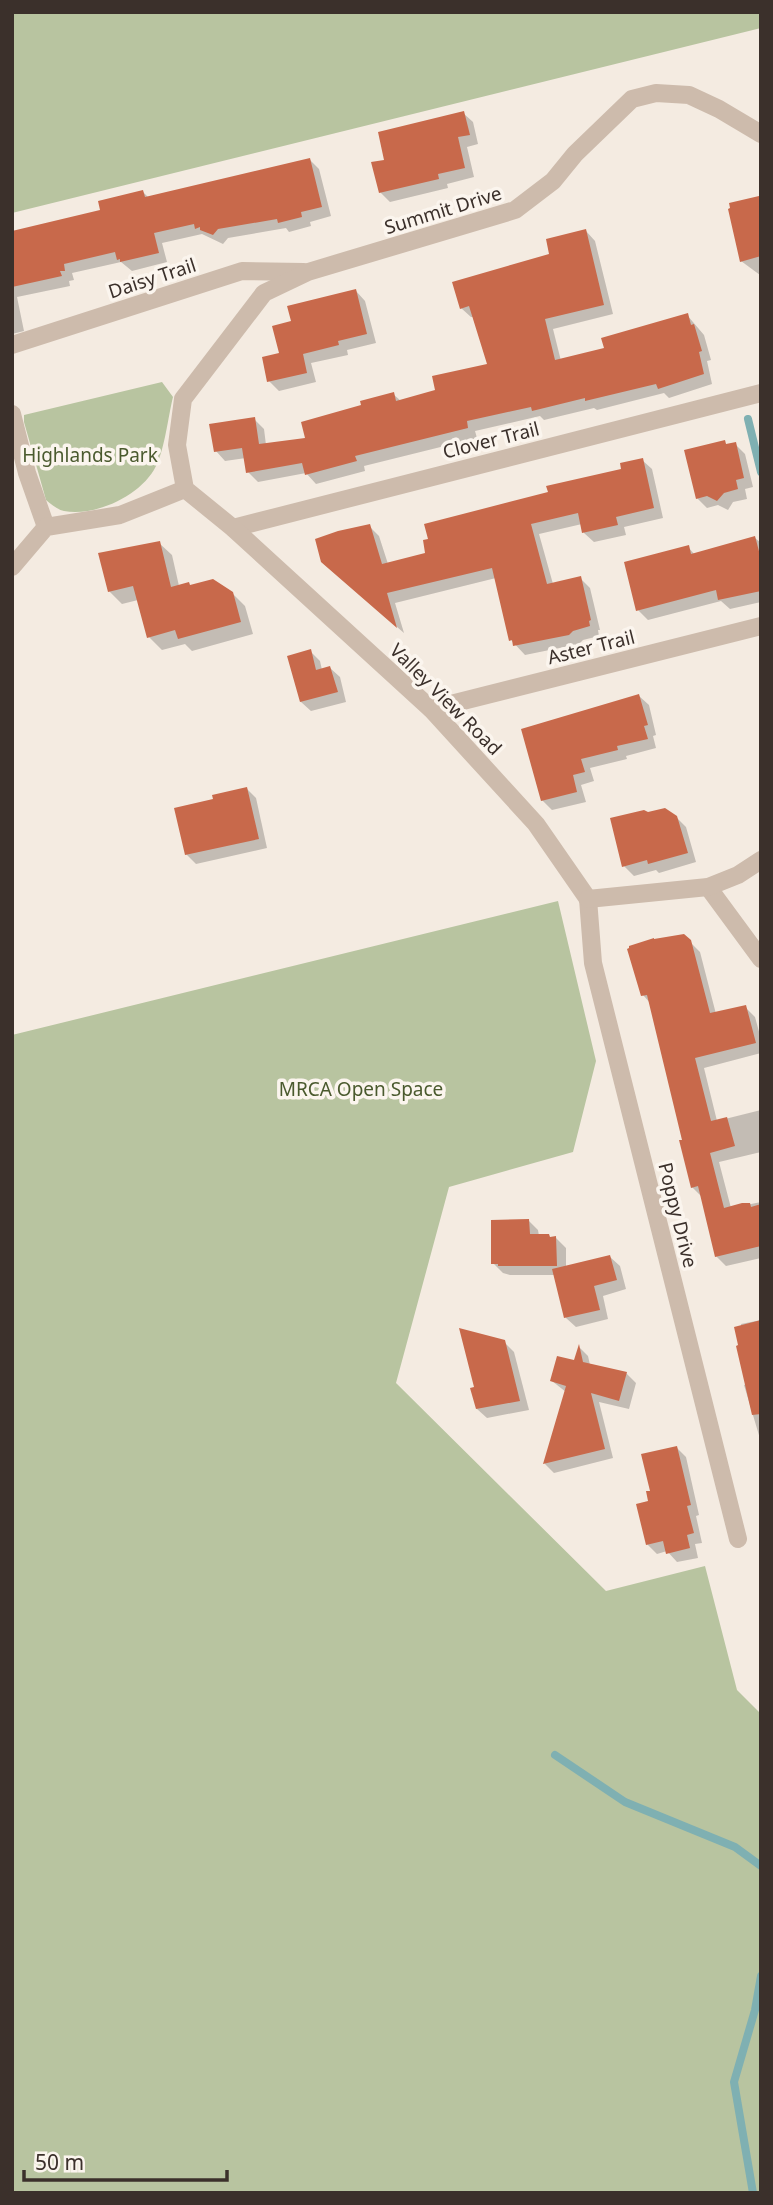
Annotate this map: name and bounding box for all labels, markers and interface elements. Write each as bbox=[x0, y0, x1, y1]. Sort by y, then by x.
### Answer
street label: Summit Drive bbox=[381, 180, 505, 240]
street label: Daisy Trail bbox=[105, 252, 199, 304]
street label: Clover Trail bbox=[440, 415, 542, 465]
park label: Highlands Park bbox=[22, 442, 158, 468]
street label: Aster Trail bbox=[545, 624, 637, 670]
street label: Valley View Road bbox=[384, 637, 508, 761]
park label: MRCA Open Space bbox=[279, 1076, 443, 1102]
street label: Poppy Drive bbox=[652, 1160, 704, 1270]
scale bar bbox=[24, 2138, 228, 2182]
text: 50 m bbox=[35, 2148, 84, 2176]

